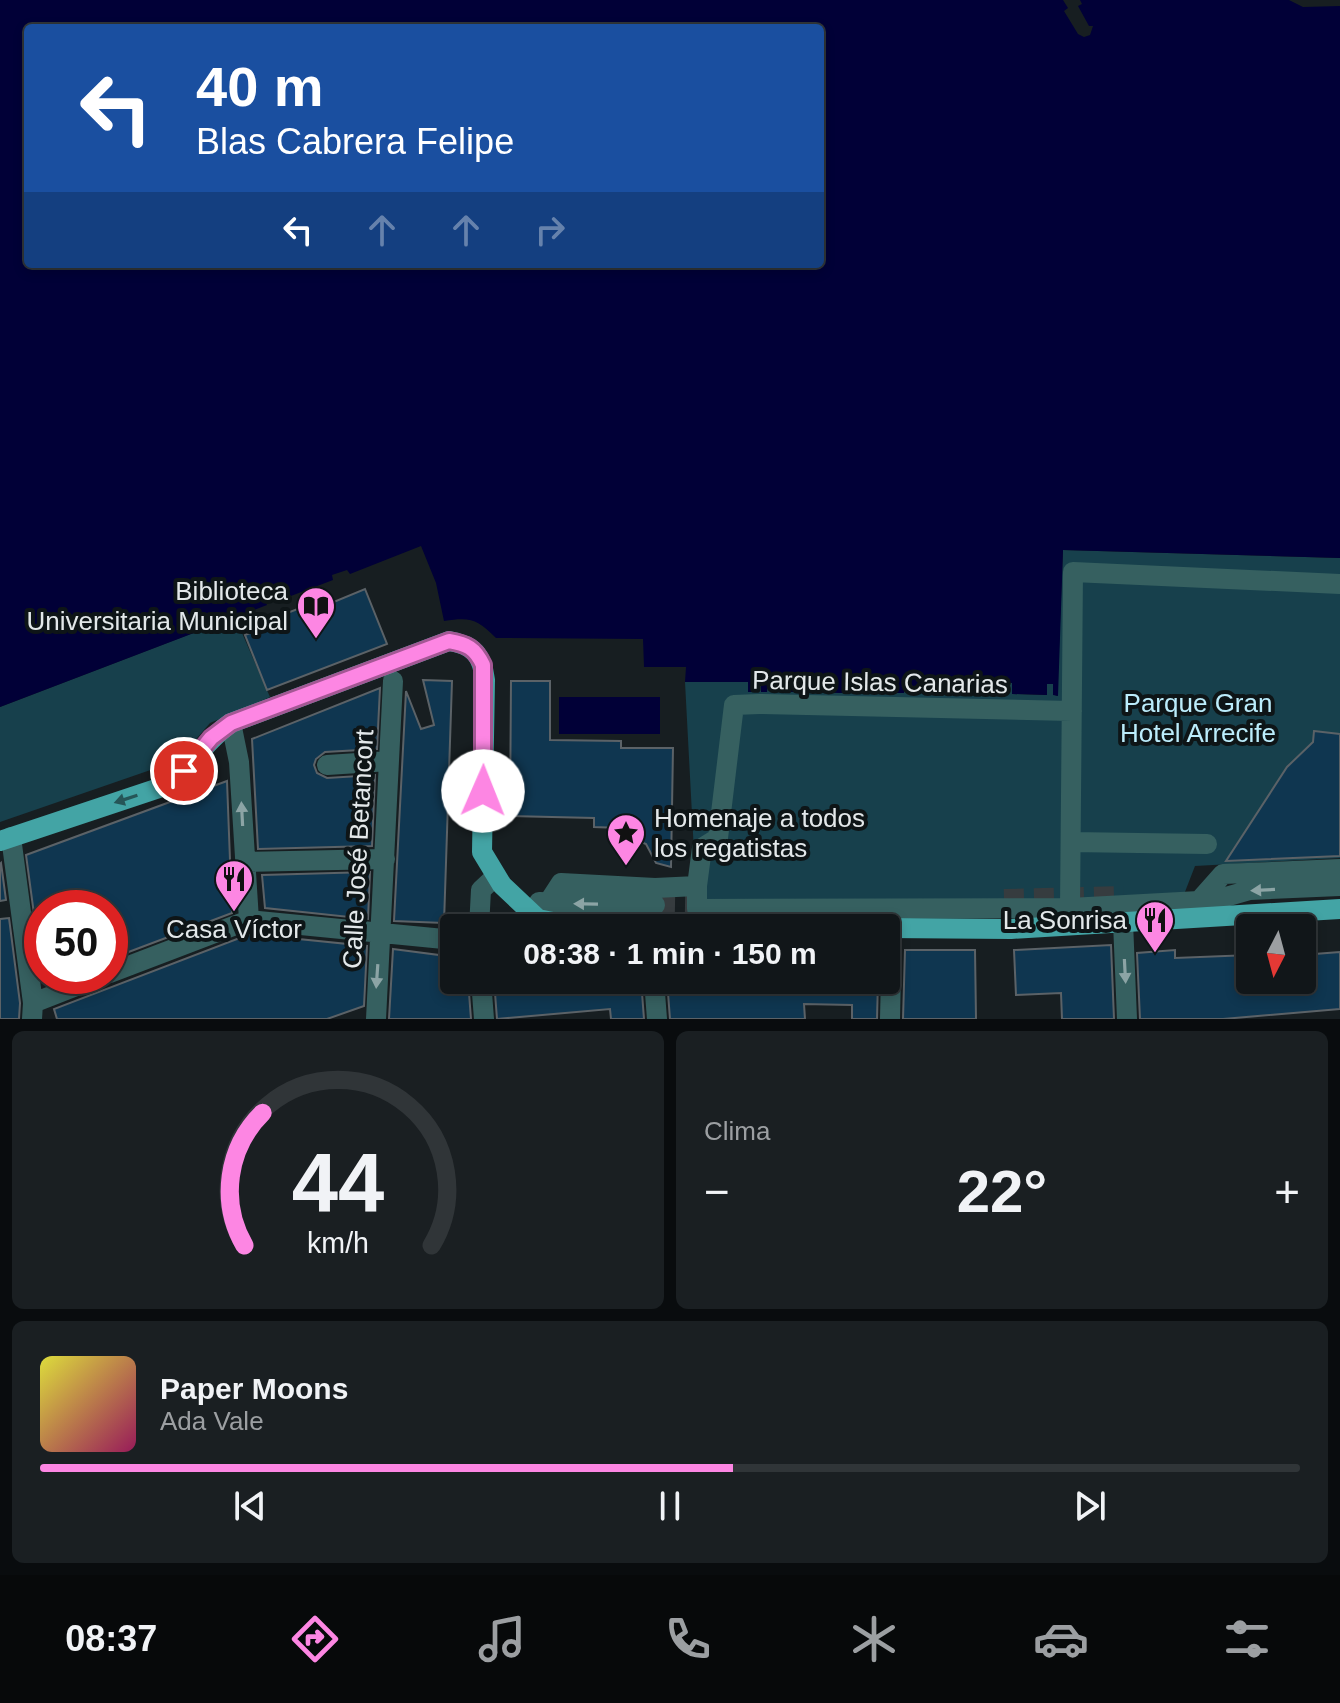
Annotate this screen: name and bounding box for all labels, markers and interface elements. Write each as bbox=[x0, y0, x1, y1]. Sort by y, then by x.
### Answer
text: 40 m bbox=[196, 55, 324, 118]
icon: left bbox=[64, 56, 168, 160]
text: Blas Cabrera Felipe bbox=[196, 121, 514, 162]
icon: left bbox=[276, 208, 320, 252]
icon: ahead bbox=[360, 208, 404, 252]
icon: ahead bbox=[444, 208, 488, 252]
icon: right bbox=[528, 208, 572, 252]
place label: Biblioteca Universitaria Municipal bbox=[26, 576, 289, 636]
library icon: Biblioteca Universitaria Municipal bbox=[295, 585, 337, 640]
street label: Parque Islas Canarias bbox=[752, 665, 1008, 699]
park label: Parque Gran Hotel Arrecife bbox=[1120, 688, 1276, 748]
street label: Calle José Betancort bbox=[337, 728, 379, 970]
pin bbox=[150, 737, 218, 805]
icon: arrive bbox=[162, 749, 206, 793]
position arrow bbox=[441, 749, 525, 833]
one-way arrow bbox=[113, 794, 137, 806]
one-way arrow bbox=[235, 801, 248, 826]
place label: Homenaje a todos los regatistas bbox=[654, 803, 865, 863]
place icon: Homenaje a todos los regatistas bbox=[605, 812, 647, 867]
restaurant icon: Casa Víctor bbox=[213, 858, 255, 913]
one-way arrow bbox=[1250, 883, 1275, 896]
speed limit sign: 50 bbox=[24, 890, 128, 994]
one-way arrow bbox=[573, 898, 598, 910]
restaurant icon: La Sonrisa bbox=[1134, 899, 1176, 954]
place label: La Sonrisa bbox=[1003, 905, 1128, 935]
place label: Casa Víctor bbox=[166, 914, 302, 944]
north arrow bbox=[1236, 914, 1316, 994]
map controls bbox=[1236, 914, 1316, 994]
text: 08:38 · 1 min · 150 m bbox=[523, 937, 817, 970]
one-way arrow bbox=[1119, 959, 1132, 984]
one-way arrow bbox=[370, 964, 383, 989]
text: Clima bbox=[704, 1116, 770, 1146]
text: 44 bbox=[292, 1137, 384, 1230]
text: 22° bbox=[957, 1158, 1047, 1225]
text: − bbox=[704, 1167, 730, 1216]
text: + bbox=[1274, 1167, 1300, 1216]
text: km/h bbox=[307, 1227, 369, 1259]
text: Paper Moons bbox=[160, 1372, 348, 1405]
text: Ada Vale bbox=[160, 1406, 264, 1436]
icon: previous bbox=[228, 1484, 272, 1528]
icon: pause bbox=[648, 1484, 692, 1528]
icon: next bbox=[1068, 1484, 1112, 1528]
icon: directions bbox=[287, 1611, 343, 1667]
icon: music bbox=[474, 1611, 530, 1667]
icon: phone bbox=[660, 1611, 716, 1667]
icon: climate bbox=[846, 1611, 902, 1667]
icon: car bbox=[1033, 1611, 1089, 1667]
icon: filters bbox=[1219, 1611, 1275, 1667]
text: 08:37 bbox=[65, 1618, 157, 1659]

